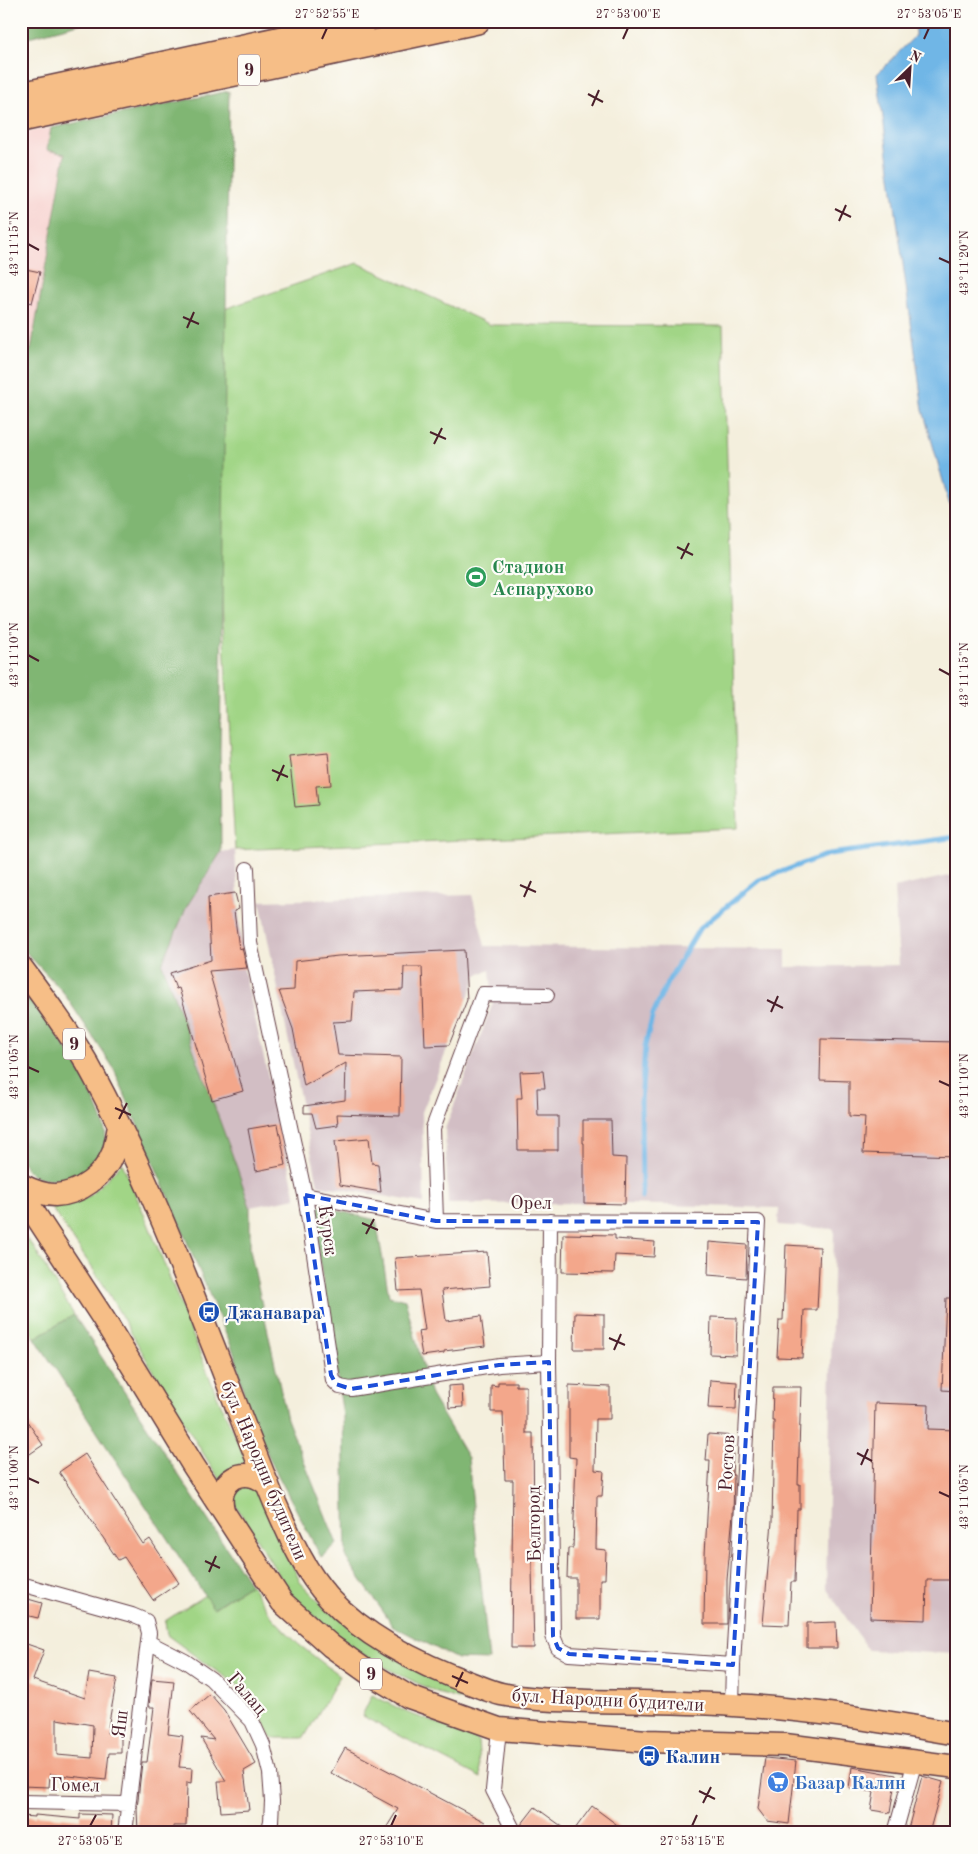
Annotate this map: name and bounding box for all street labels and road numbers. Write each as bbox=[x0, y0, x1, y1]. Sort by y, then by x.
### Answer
road number: 9 bbox=[238, 54, 260, 86]
road number: 9 bbox=[63, 1028, 85, 1060]
street label: Орел bbox=[510, 1195, 552, 1214]
street label: Курск bbox=[314, 1203, 340, 1258]
street label: бул. Народни будители bbox=[216, 1379, 309, 1563]
street label: Ростов bbox=[718, 1434, 739, 1492]
street label: Белгород bbox=[525, 1485, 546, 1562]
road number: 9 bbox=[360, 1658, 382, 1690]
street label: Галац bbox=[223, 1670, 270, 1720]
street label: бул. Народни будители bbox=[511, 1687, 705, 1716]
street label: Яш bbox=[110, 1709, 133, 1740]
street label: Гомел bbox=[50, 1777, 100, 1796]

